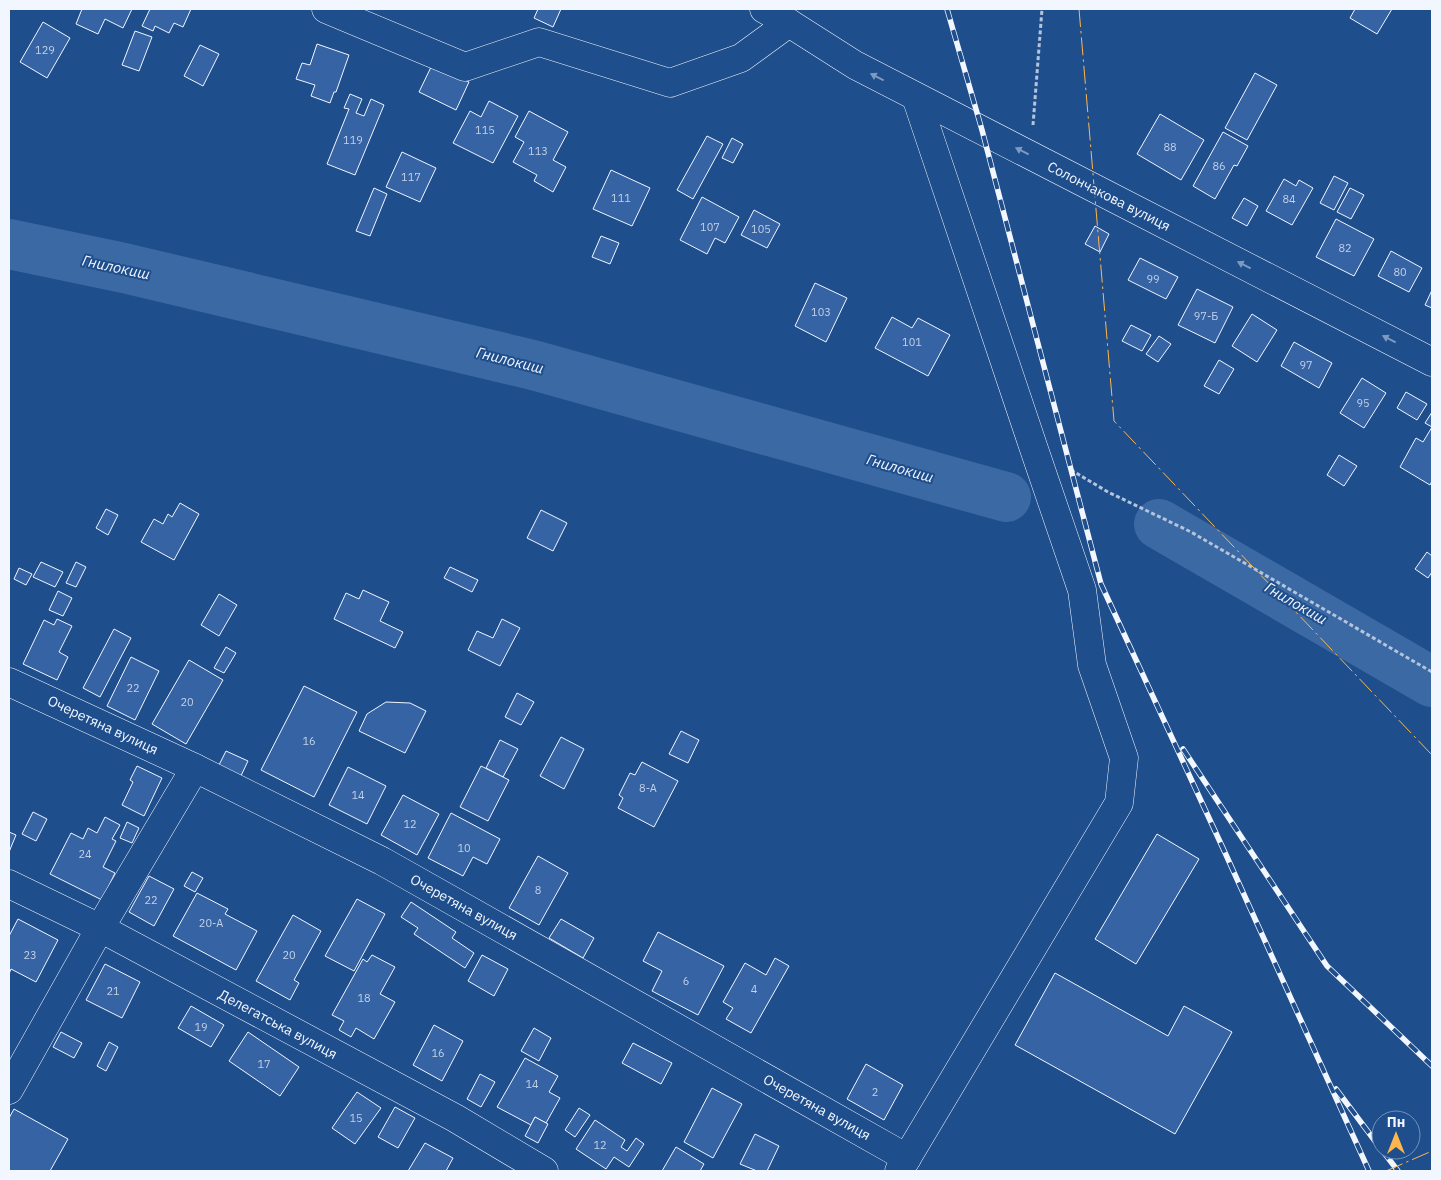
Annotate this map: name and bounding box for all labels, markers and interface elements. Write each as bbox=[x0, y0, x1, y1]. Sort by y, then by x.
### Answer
house number: 129 bbox=[35, 43, 55, 57]
one-way arrow bbox=[870, 73, 885, 81]
house number: 115 bbox=[475, 123, 495, 137]
house number: 119 bbox=[343, 133, 363, 147]
house number: 88 bbox=[1163, 140, 1177, 154]
house number: 113 bbox=[528, 144, 548, 158]
one-way arrow bbox=[1015, 147, 1029, 155]
street label: Солончакова вулиця bbox=[1044, 157, 1174, 235]
house number: 86 bbox=[1212, 159, 1226, 173]
house number: 117 bbox=[401, 170, 421, 184]
house number: 111 bbox=[611, 191, 631, 205]
house number: 84 bbox=[1282, 192, 1296, 206]
house number: 107 bbox=[700, 220, 720, 234]
house number: 105 bbox=[751, 222, 771, 236]
house number: 82 bbox=[1338, 241, 1352, 255]
water label: Гнилокиш bbox=[80, 251, 152, 283]
one-way arrow bbox=[1237, 261, 1252, 269]
house number: 80 bbox=[1393, 265, 1407, 279]
house number: 99 bbox=[1146, 272, 1160, 286]
house number: 103 bbox=[811, 305, 831, 319]
house number: 97-Б bbox=[1194, 309, 1218, 323]
house number: 101 bbox=[902, 335, 922, 349]
one-way arrow bbox=[1382, 335, 1396, 343]
water label: Гнилокиш bbox=[474, 342, 546, 378]
house number: 97 bbox=[1299, 358, 1313, 372]
house number: 95 bbox=[1356, 396, 1370, 410]
water label: Гнилокиш bbox=[864, 449, 936, 487]
water label: Гнилокиш bbox=[1261, 578, 1331, 628]
house number: 22 bbox=[126, 681, 140, 695]
street label: Очеретяна вулиця bbox=[45, 691, 161, 759]
house number: 20 bbox=[180, 695, 194, 709]
house number: 16 bbox=[302, 734, 316, 748]
house number: 8-А bbox=[639, 781, 657, 795]
house number: 14 bbox=[351, 788, 365, 802]
house number: 12 bbox=[403, 817, 417, 831]
house number: 10 bbox=[457, 841, 471, 855]
house number: 24 bbox=[78, 847, 92, 861]
street label: Очеретяна вулиця bbox=[407, 870, 521, 944]
house number: 8 bbox=[535, 883, 541, 897]
house number: 22 bbox=[144, 893, 158, 907]
house number: 20-А bbox=[199, 916, 223, 930]
house number: 23 bbox=[23, 948, 37, 962]
house number: 20 bbox=[282, 948, 296, 962]
house number: 6 bbox=[683, 974, 689, 988]
house number: 4 bbox=[751, 982, 758, 996]
house number: 21 bbox=[106, 984, 120, 998]
street label: Делегатська вулиця bbox=[215, 985, 341, 1063]
house number: 18 bbox=[357, 991, 371, 1005]
house number: 19 bbox=[194, 1020, 208, 1034]
house number: 16 bbox=[431, 1046, 445, 1060]
house number: 17 bbox=[257, 1057, 271, 1071]
street label: Очеретяна вулиця bbox=[760, 1070, 874, 1144]
house number: 14 bbox=[525, 1077, 539, 1091]
house number: 2 bbox=[872, 1085, 878, 1099]
north arrow bbox=[1371, 1110, 1421, 1160]
house number: 15 bbox=[349, 1111, 363, 1125]
text: Пн bbox=[1387, 1113, 1405, 1131]
house number: 12 bbox=[593, 1138, 607, 1152]

